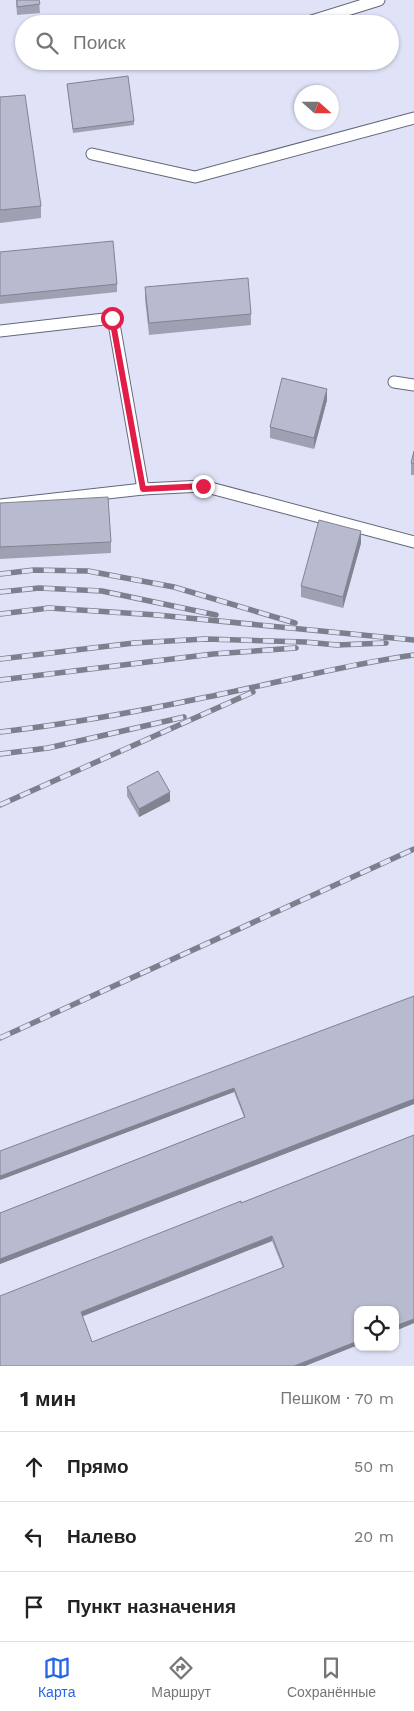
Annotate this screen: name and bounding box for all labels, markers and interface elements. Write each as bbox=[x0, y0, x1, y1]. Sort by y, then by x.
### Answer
search box bbox=[15, 15, 399, 70]
icon: search bbox=[33, 29, 61, 57]
text: Поиск bbox=[73, 31, 126, 54]
north arrow bbox=[294, 85, 339, 130]
route start bbox=[101, 307, 124, 330]
route end bbox=[192, 475, 215, 498]
map controls bbox=[354, 1306, 399, 1351]
button: locate bbox=[354, 1306, 399, 1351]
text: 1 мин bbox=[20, 1386, 76, 1411]
text: Пешком · 70 m bbox=[280, 1389, 394, 1408]
icon: ahead bbox=[20, 1453, 48, 1481]
text: Прямо bbox=[67, 1455, 129, 1478]
text: 50 m bbox=[354, 1457, 394, 1476]
icon: left bbox=[20, 1523, 48, 1551]
text: Налево bbox=[67, 1525, 137, 1548]
text: 20 m bbox=[354, 1527, 394, 1546]
icon: arrive bbox=[20, 1593, 48, 1621]
text: Пункт назначения bbox=[67, 1595, 236, 1618]
tab: Карта bbox=[38, 1654, 75, 1700]
tab: Маршрут bbox=[151, 1654, 211, 1700]
tab: Сохранённые bbox=[287, 1654, 376, 1700]

